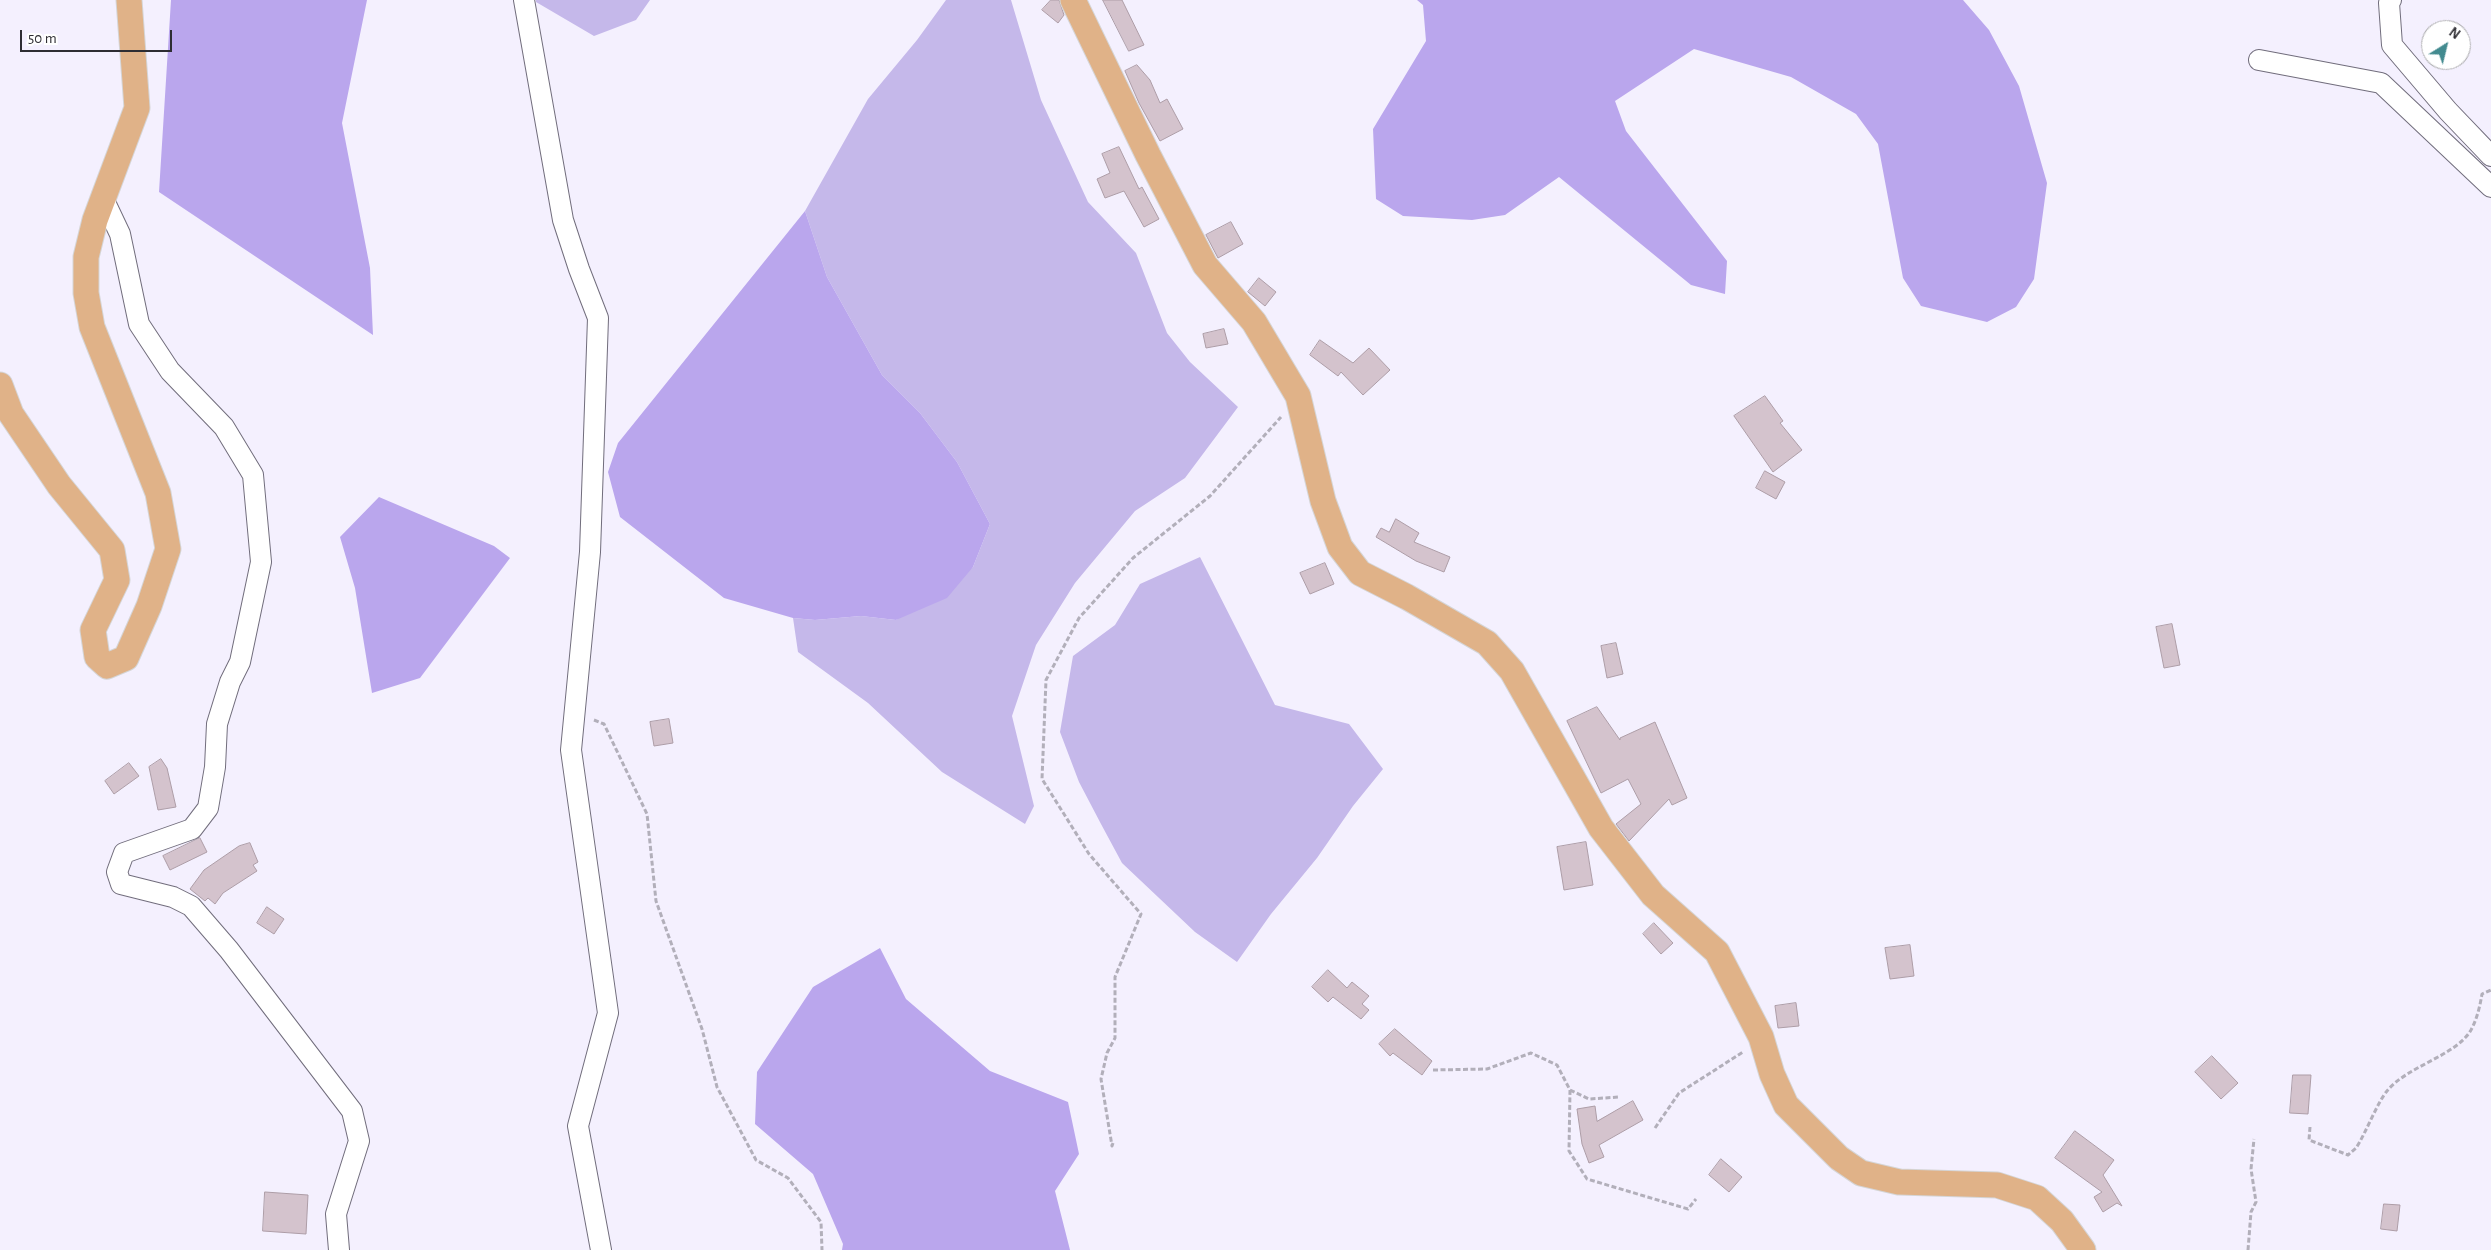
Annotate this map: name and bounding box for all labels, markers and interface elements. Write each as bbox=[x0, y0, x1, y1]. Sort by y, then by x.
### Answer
scale bar bbox=[22, 20, 175, 52]
north arrow bbox=[2421, 20, 2471, 70]
text: N bbox=[2446, 25, 2462, 42]
text: 50 m bbox=[28, 31, 57, 46]

